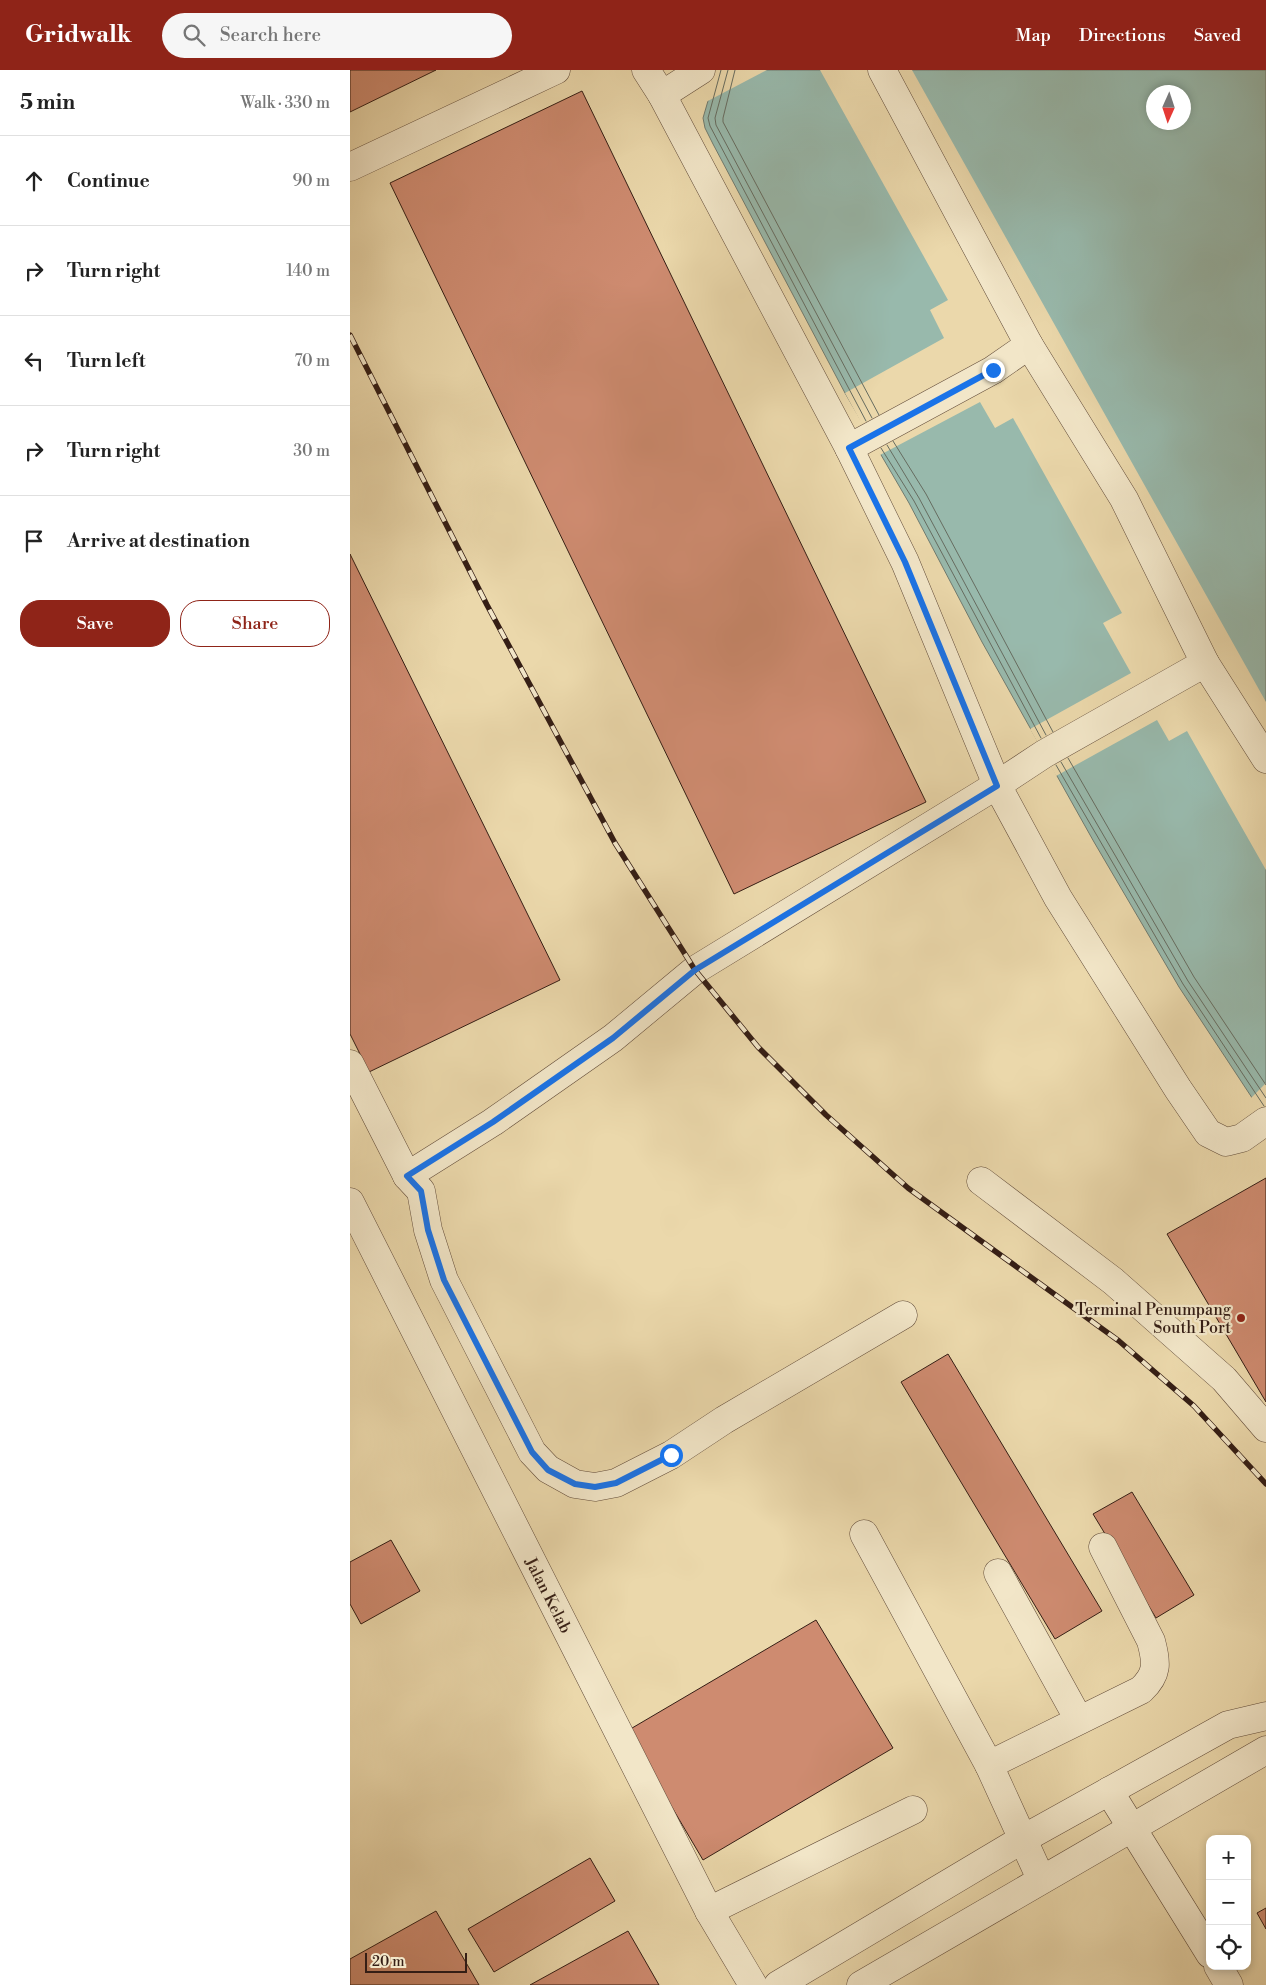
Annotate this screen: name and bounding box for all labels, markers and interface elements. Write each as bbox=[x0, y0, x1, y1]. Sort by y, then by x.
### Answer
search box bbox=[162, 13, 512, 58]
text: Gridwalk bbox=[25, 20, 132, 50]
icon: search bbox=[180, 21, 208, 49]
text: Search here bbox=[220, 23, 321, 47]
text: Map bbox=[1015, 24, 1051, 47]
text: Directions bbox=[1079, 24, 1166, 47]
text: Saved bbox=[1194, 24, 1241, 47]
north arrow bbox=[1146, 85, 1191, 130]
text: 5 min bbox=[20, 90, 75, 116]
text: Walk · 330 m bbox=[240, 93, 330, 113]
icon: ahead bbox=[20, 167, 48, 195]
text: Continue bbox=[67, 169, 150, 193]
text: 90 m bbox=[292, 171, 330, 191]
icon: right bbox=[20, 257, 48, 285]
text: Turn right bbox=[67, 259, 160, 283]
text: 140 m bbox=[286, 261, 330, 281]
icon: left bbox=[20, 347, 48, 375]
text: Turn left bbox=[67, 349, 146, 373]
text: 70 m bbox=[294, 351, 330, 371]
route end bbox=[982, 359, 1005, 382]
icon: right bbox=[20, 437, 48, 465]
text: Turn right bbox=[67, 439, 160, 463]
text: 30 m bbox=[293, 441, 330, 461]
icon: arrive bbox=[20, 527, 48, 555]
text: Arrive at destination bbox=[67, 529, 250, 553]
button: Save bbox=[20, 600, 170, 647]
button: Share bbox=[180, 600, 330, 647]
place label: Terminal Penumpang South Port bbox=[1075, 1300, 1232, 1338]
marker: Terminal Penumpang South Port bbox=[1235, 1312, 1247, 1324]
route start bbox=[660, 1444, 683, 1467]
street label: Jalan Kelab bbox=[520, 1553, 576, 1637]
map controls bbox=[1206, 1835, 1251, 1970]
button: + bbox=[1206, 1835, 1251, 1880]
button: − bbox=[1206, 1880, 1251, 1925]
button: locate bbox=[1206, 1925, 1251, 1970]
scale bar bbox=[365, 1950, 468, 1973]
text: 20 m bbox=[372, 1953, 404, 1971]

